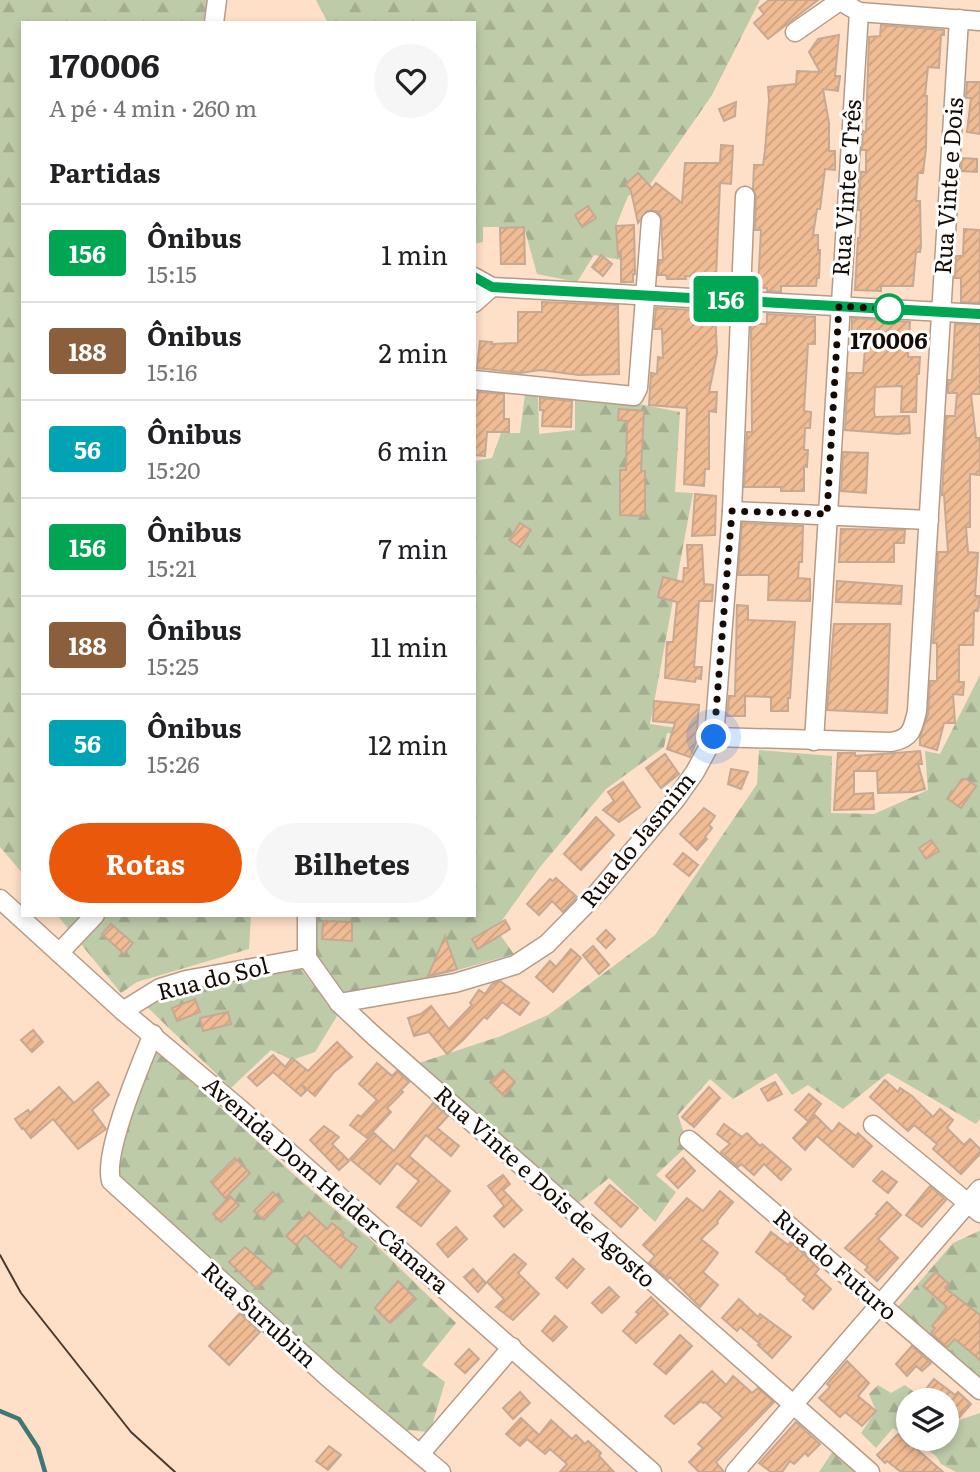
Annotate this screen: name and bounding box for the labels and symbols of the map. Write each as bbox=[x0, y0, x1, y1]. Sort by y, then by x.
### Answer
street label: Rua Vinte e Dois bbox=[924, 96, 970, 276]
street label: Rua Vinte e Três bbox=[822, 98, 868, 278]
line badge: 156 bbox=[686, 276, 766, 322]
marker: 170006 bbox=[874, 294, 904, 324]
place label: 170006 bbox=[850, 322, 928, 356]
your location bbox=[696, 719, 731, 754]
street label: Rua do Jasmim bbox=[571, 764, 702, 914]
street label: Rua do Sol bbox=[153, 947, 272, 1007]
street label: Avenida Dom Helder Câmara bbox=[197, 1067, 458, 1300]
street label: Rua Vinte e Dois de Agosto bbox=[428, 1077, 665, 1294]
street label: Rua do Futuro bbox=[767, 1200, 906, 1327]
street label: Rua Surubim bbox=[195, 1253, 325, 1374]

